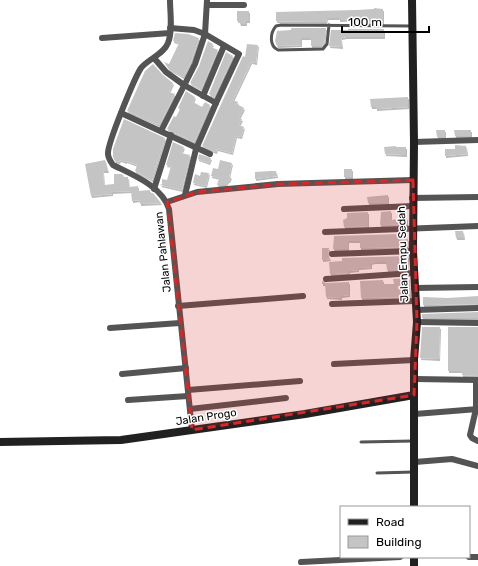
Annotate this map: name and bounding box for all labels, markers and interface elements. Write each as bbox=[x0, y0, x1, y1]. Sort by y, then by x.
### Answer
scale bar bbox=[342, 8, 429, 34]
text: 100 m bbox=[348, 15, 382, 29]
street label: Jalan Empu Sedah bbox=[395, 206, 411, 302]
street label: Jalan Pahlawan bbox=[152, 211, 174, 293]
street label: Jalan Progo bbox=[175, 406, 237, 428]
legend bbox=[340, 506, 470, 558]
text: Road bbox=[376, 515, 404, 529]
text: Building bbox=[376, 535, 422, 549]

